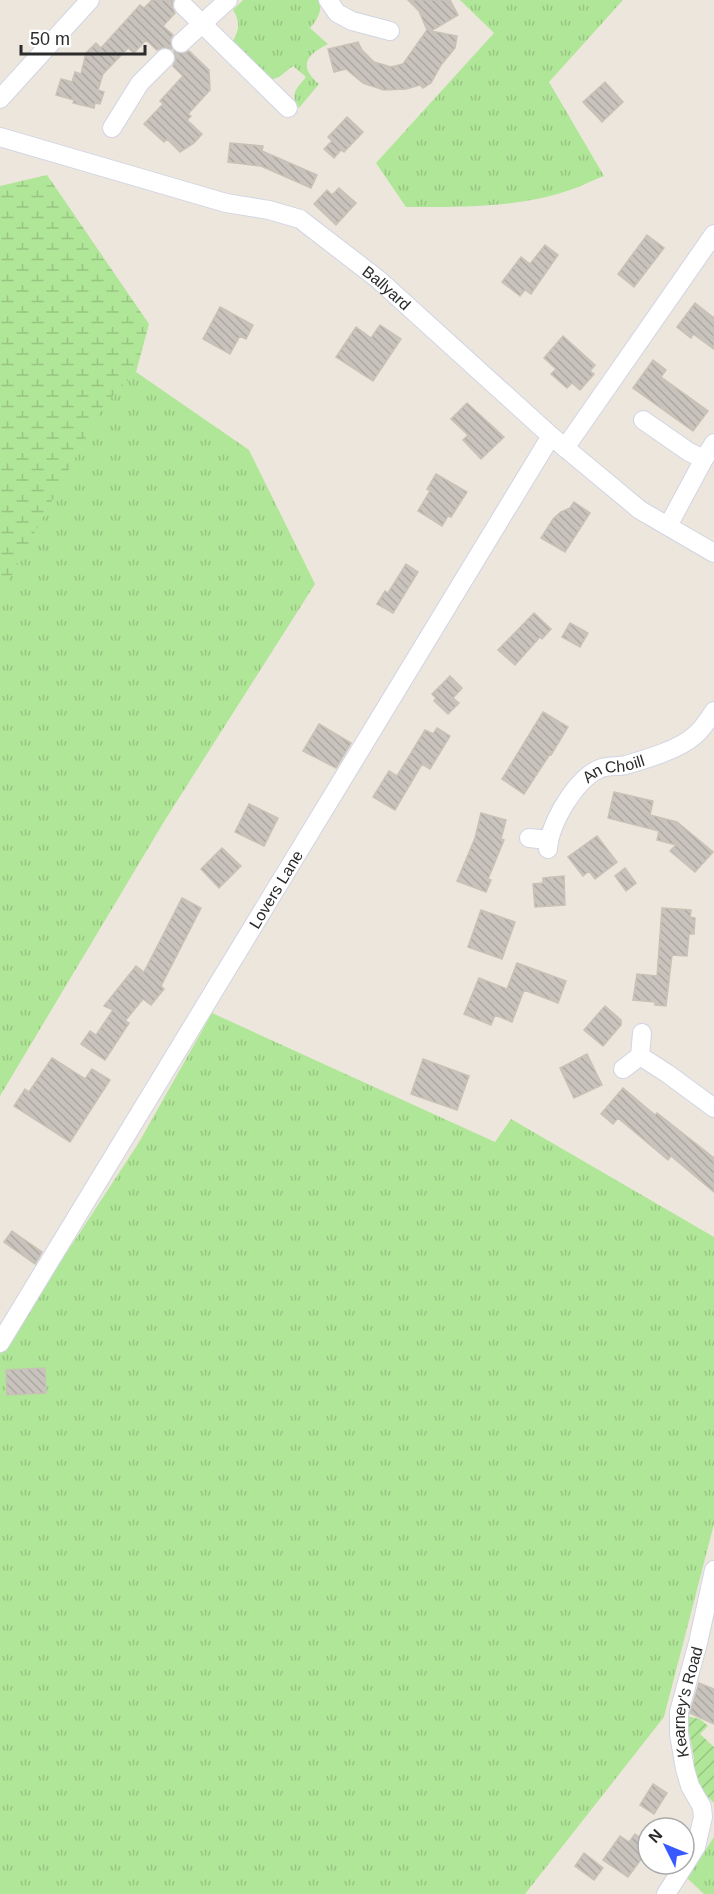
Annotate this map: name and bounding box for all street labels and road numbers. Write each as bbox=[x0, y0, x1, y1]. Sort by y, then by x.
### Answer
street label: Ballyard bbox=[360, 262, 414, 313]
street label: An Choill bbox=[579, 751, 646, 786]
street label: Lovers Lane bbox=[246, 847, 306, 931]
street label: Kearney's Road bbox=[670, 1644, 705, 1759]

